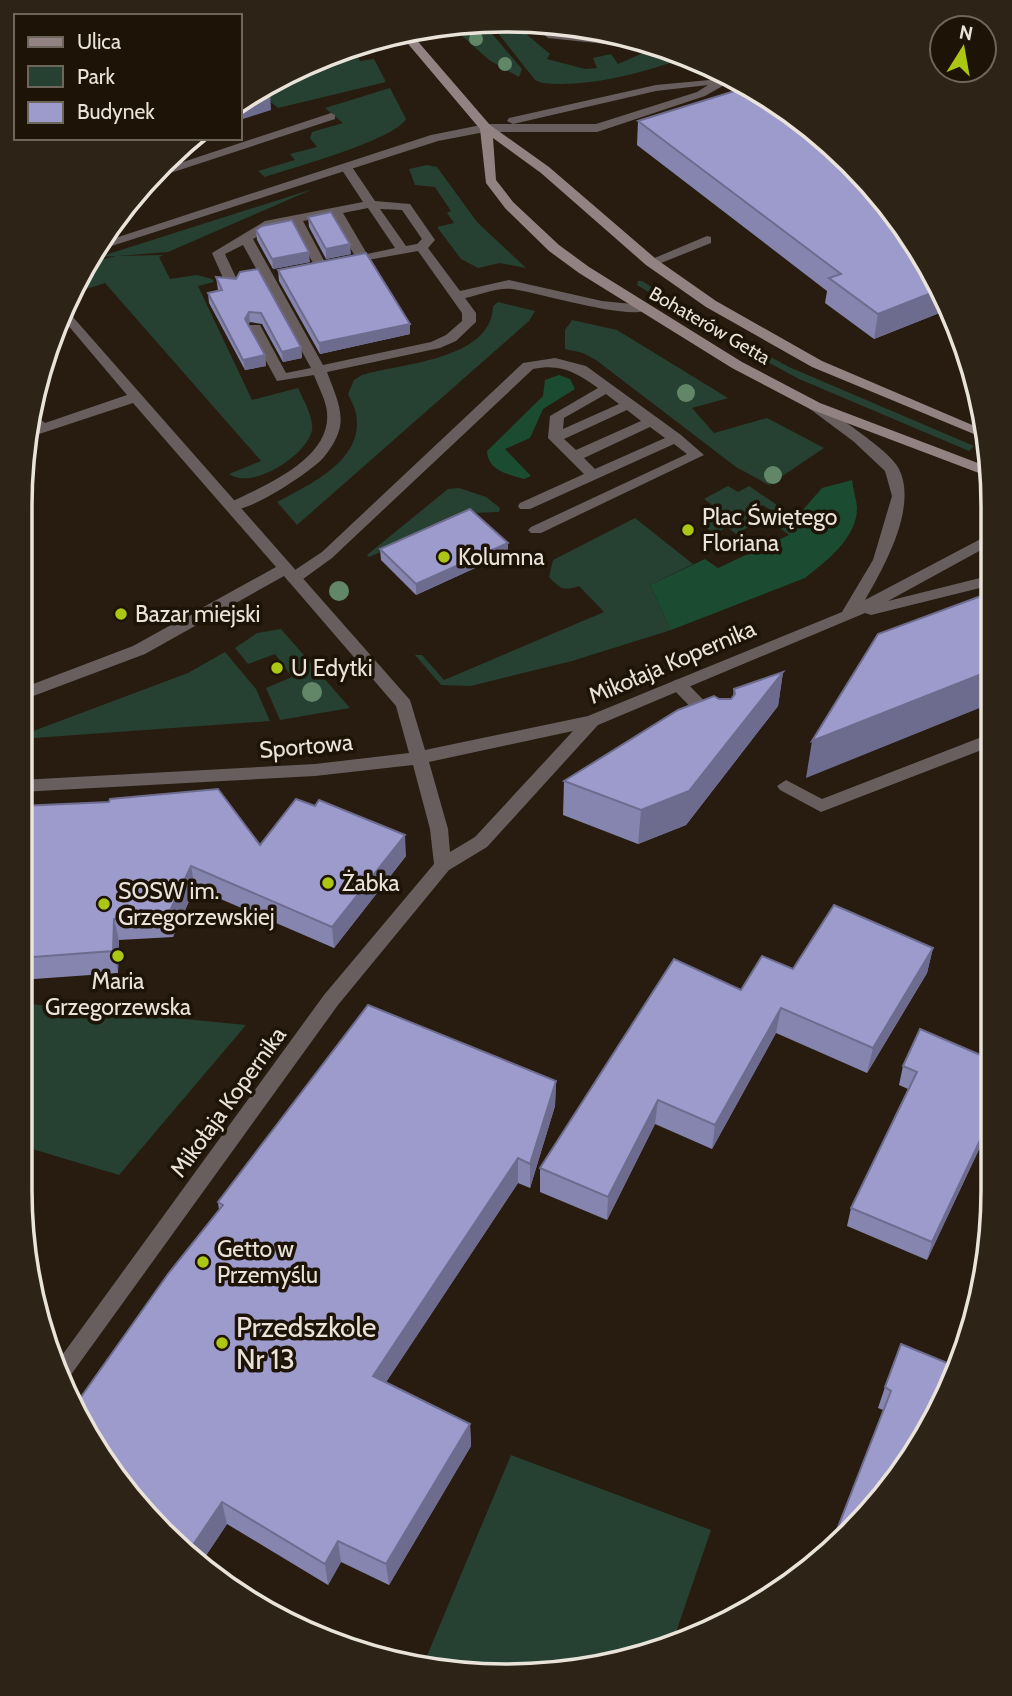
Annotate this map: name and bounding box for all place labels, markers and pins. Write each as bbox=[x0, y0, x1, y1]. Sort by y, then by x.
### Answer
place label: Plac Świętego Floriana bbox=[702, 503, 837, 557]
marker: Plac Świętego Floriana bbox=[680, 522, 696, 538]
place label: Kolumna bbox=[458, 543, 544, 571]
marker: Kolumna bbox=[436, 549, 452, 565]
place label: Bazar miejski bbox=[135, 600, 261, 628]
marker: Bazar miejski bbox=[113, 606, 129, 622]
place label: U Edytki bbox=[291, 654, 373, 682]
marker: U Edytki bbox=[269, 660, 285, 676]
place label: Żabka bbox=[342, 869, 400, 897]
marker: Żabka bbox=[320, 875, 336, 891]
place label: SOSW im. Grzegorzewskiej bbox=[118, 877, 275, 931]
marker: SOSW im. Grzegorzewskiej bbox=[96, 896, 112, 912]
marker: Maria Grzegorzewska bbox=[110, 948, 126, 964]
place label: Maria Grzegorzewska bbox=[45, 967, 191, 1021]
place label: Getto w Przemyślu bbox=[217, 1235, 318, 1289]
marker: Getto w Przemyślu bbox=[195, 1254, 211, 1270]
place label: Przedszkole Nr 13 bbox=[236, 1310, 376, 1376]
marker: Przedszkole Nr 13 bbox=[214, 1335, 230, 1351]

